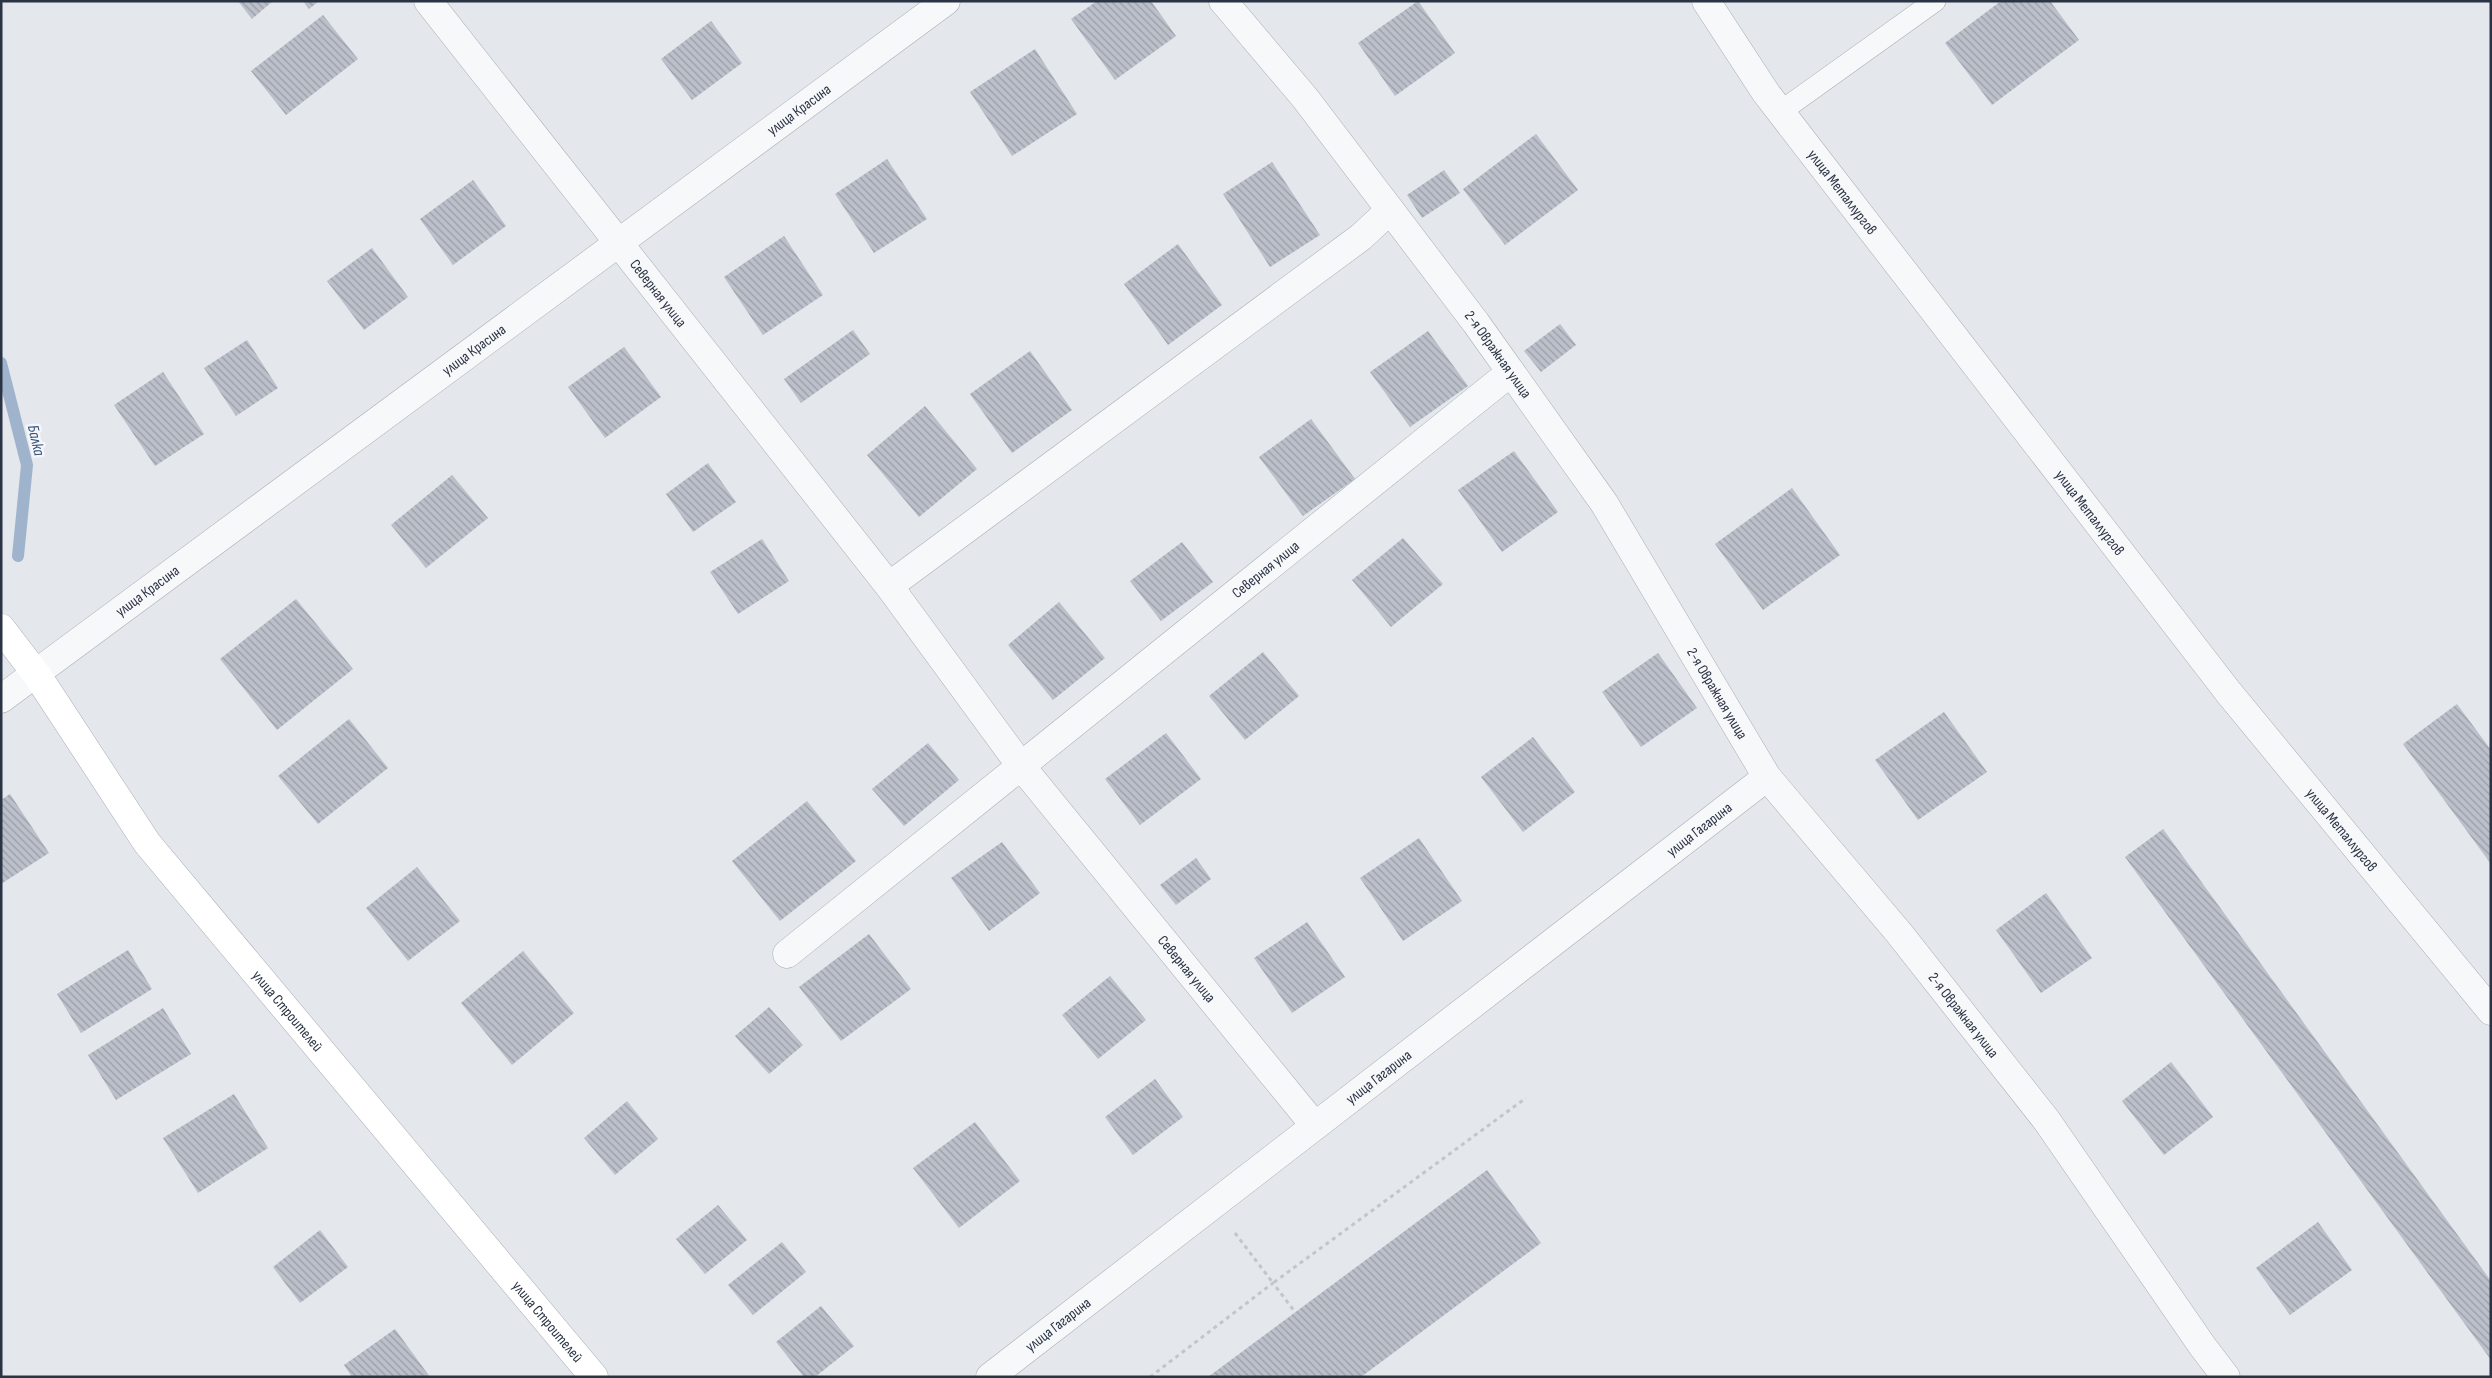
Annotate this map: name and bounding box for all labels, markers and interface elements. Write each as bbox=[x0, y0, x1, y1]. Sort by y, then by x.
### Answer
street label: улица Красина bbox=[764, 80, 835, 140]
street label: улица Металлургов bbox=[1803, 146, 1881, 239]
street label: Северная улица bbox=[625, 256, 691, 331]
street label: 2-я Овражная улица bbox=[1460, 307, 1536, 402]
street label: улица Красина bbox=[439, 320, 510, 380]
water label: Балка bbox=[23, 423, 48, 458]
street label: улица Металлургов bbox=[2051, 467, 2128, 560]
street label: Северная улица bbox=[1228, 537, 1304, 603]
street label: улица Красина bbox=[112, 561, 184, 621]
street label: 2-я Овражная улица bbox=[1682, 644, 1752, 743]
street label: улица Металлургов bbox=[2301, 784, 2381, 876]
street label: улица Гагарина bbox=[1663, 798, 1736, 861]
street label: Северная улица bbox=[1153, 932, 1220, 1007]
street label: улица Строителей bbox=[248, 967, 327, 1056]
street label: 2-я Овражная улица bbox=[1924, 969, 2003, 1062]
street label: улица Гагарина bbox=[1342, 1046, 1416, 1109]
street label: улица Строителей bbox=[508, 1277, 587, 1366]
street label: улица Гагарина bbox=[1022, 1293, 1095, 1356]

